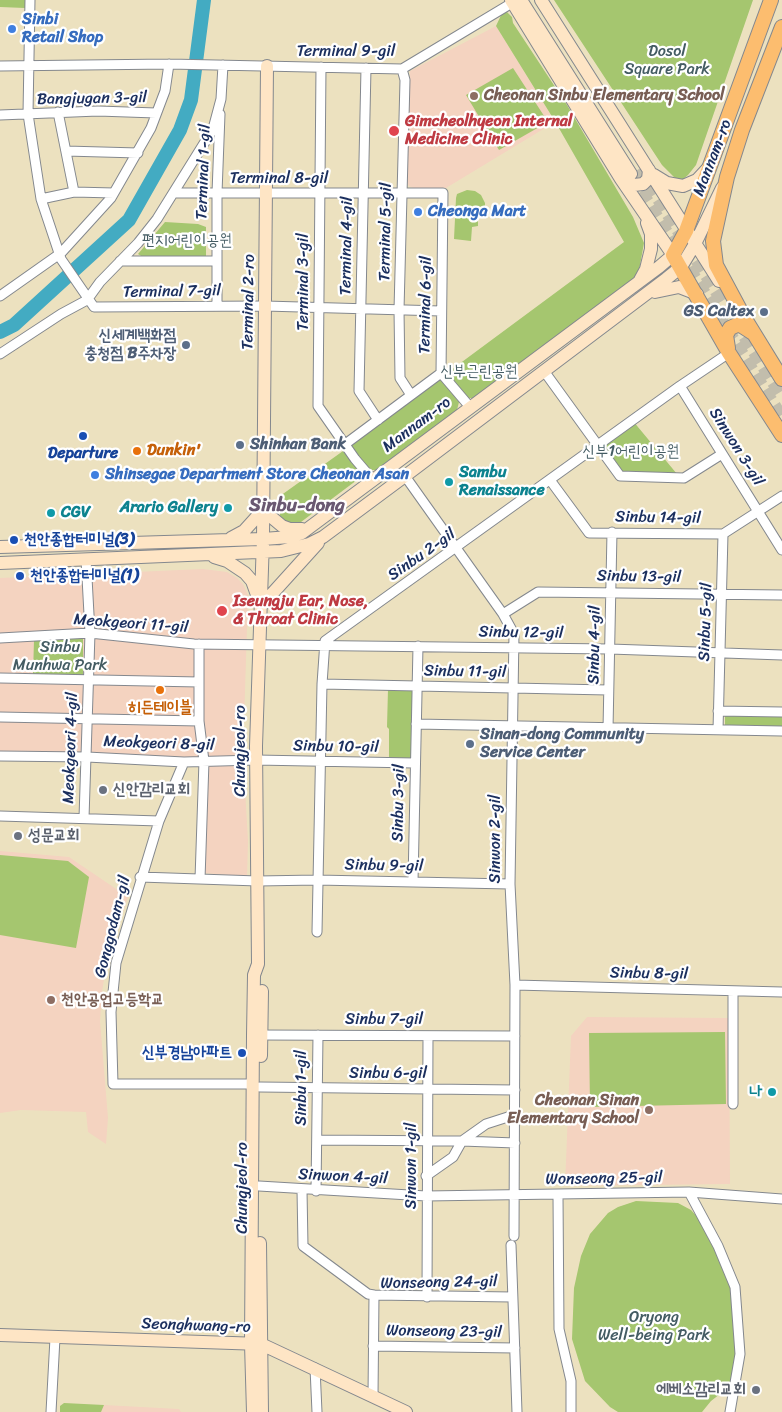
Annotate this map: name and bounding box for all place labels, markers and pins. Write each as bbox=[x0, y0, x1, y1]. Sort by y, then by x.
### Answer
place label: Sinbi Retail Shop bbox=[22, 10, 103, 48]
marker: Sinbi Retail Shop bbox=[6, 23, 18, 35]
place label: Cheonan Sinbu Elementary School bbox=[484, 86, 725, 106]
marker: Cheonan Sinbu Elementary School bbox=[468, 90, 480, 102]
place label: Gimcheolhyeon Internal Medicine Clinic bbox=[405, 112, 572, 150]
marker: Gimcheolhyeon Internal Medicine Clinic bbox=[387, 124, 401, 138]
place label: Cheonga Mart bbox=[428, 202, 526, 222]
marker: Cheonga Mart bbox=[412, 206, 424, 218]
place label: GS Caltex bbox=[684, 302, 754, 322]
marker: GS Caltex bbox=[758, 306, 770, 318]
place label: 신세계백화점 충청점 B주차장 bbox=[84, 326, 176, 364]
marker: 신세계백화점 충청점 B주차장 bbox=[180, 339, 192, 351]
marker: Departure bbox=[77, 430, 89, 442]
place label: Shinhan Bank bbox=[250, 435, 346, 455]
marker: Shinhan Bank bbox=[234, 439, 246, 451]
place label: Dunkin' bbox=[147, 441, 201, 461]
place label: Departure bbox=[48, 444, 118, 464]
marker: Dunkin' bbox=[131, 445, 143, 457]
place label: Sambu Renaissance bbox=[459, 463, 545, 501]
place label: Shinsegae Department Store Cheonan Asan bbox=[105, 465, 409, 485]
marker: Shinsegae Department Store Cheonan Asan bbox=[89, 469, 101, 481]
marker: Sambu Renaissance bbox=[443, 476, 455, 488]
place label: Arario Gallery bbox=[120, 498, 218, 518]
marker: Arario Gallery bbox=[222, 502, 234, 514]
place label: CGV bbox=[61, 503, 90, 523]
marker: CGV bbox=[45, 507, 57, 519]
place label: 천안종합터미널(3) bbox=[24, 530, 134, 550]
marker: 천안종합터미널(3) bbox=[8, 534, 20, 546]
place label: 천안종합터미널(1) bbox=[30, 566, 138, 586]
marker: 천안종합터미널(1) bbox=[14, 570, 26, 582]
place label: Iseungju Ear, Nose, & Throat Clinic bbox=[233, 592, 368, 630]
marker: Iseungju Ear, Nose, & Throat Clinic bbox=[215, 604, 229, 618]
marker: 히든테이블 bbox=[154, 684, 166, 696]
place label: 히든테이블 bbox=[128, 698, 192, 718]
place label: Sinan-dong Community Service Center bbox=[480, 725, 644, 763]
marker: Sinan-dong Community Service Center bbox=[464, 738, 476, 750]
place label: 신안감리교회 bbox=[113, 780, 190, 800]
marker: 신안감리교회 bbox=[97, 784, 109, 796]
place label: 성문교회 bbox=[28, 826, 80, 846]
marker: 성문교회 bbox=[12, 830, 24, 842]
place label: 천안공업고등학교 bbox=[61, 990, 164, 1010]
marker: 천안공업고등학교 bbox=[45, 994, 57, 1006]
place label: 신부경남아파트 bbox=[142, 1043, 232, 1063]
marker: 신부경남아파트 bbox=[236, 1047, 248, 1059]
place label: 나 bbox=[749, 1082, 762, 1102]
marker: 나 bbox=[766, 1086, 778, 1098]
place label: Cheonan Sinan Elementary School bbox=[507, 1091, 639, 1129]
marker: Cheonan Sinan Elementary School bbox=[643, 1104, 655, 1116]
place label: 에베소감리교회 bbox=[656, 1380, 746, 1400]
marker: 에베소감리교회 bbox=[750, 1384, 762, 1396]

